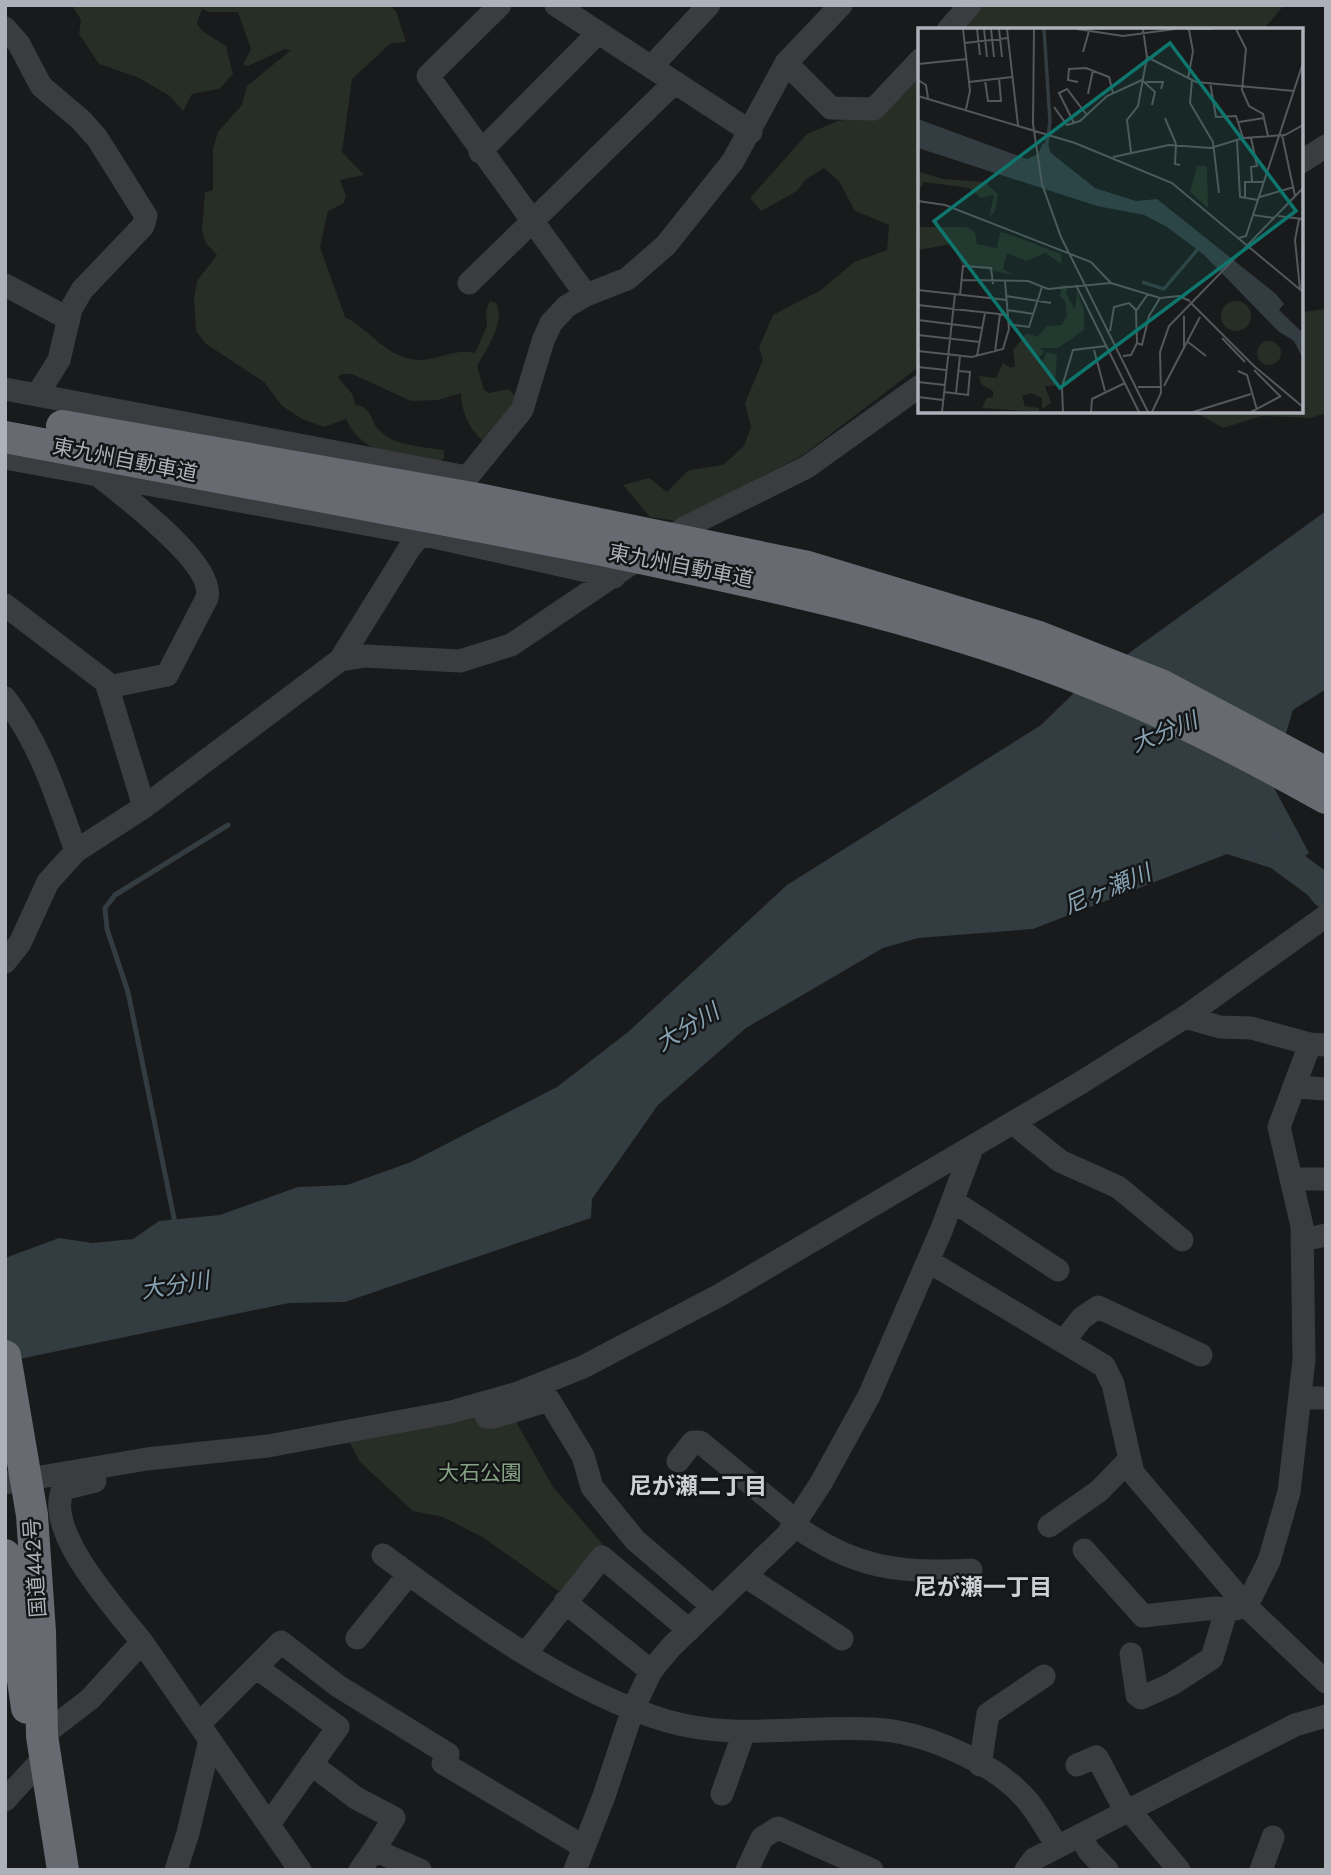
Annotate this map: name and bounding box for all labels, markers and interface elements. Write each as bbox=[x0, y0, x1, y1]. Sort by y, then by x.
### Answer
inset map bbox=[918, 28, 1303, 413]
street label: 東九州自動車道 bbox=[50, 431, 200, 489]
street label: 東九州自動車道 bbox=[606, 537, 756, 595]
water label: 大分川 bbox=[1126, 702, 1205, 761]
water label: 尼ヶ瀬川 bbox=[1058, 854, 1159, 923]
water label: 大分川 bbox=[649, 993, 728, 1059]
water label: 大分川 bbox=[138, 1262, 215, 1307]
park label: 大石公園 bbox=[438, 1458, 522, 1488]
district label: 尼が瀬二丁目 bbox=[629, 1469, 767, 1503]
street label: 国道442号 bbox=[17, 1517, 53, 1619]
district label: 尼が瀬一丁目 bbox=[914, 1570, 1052, 1604]

